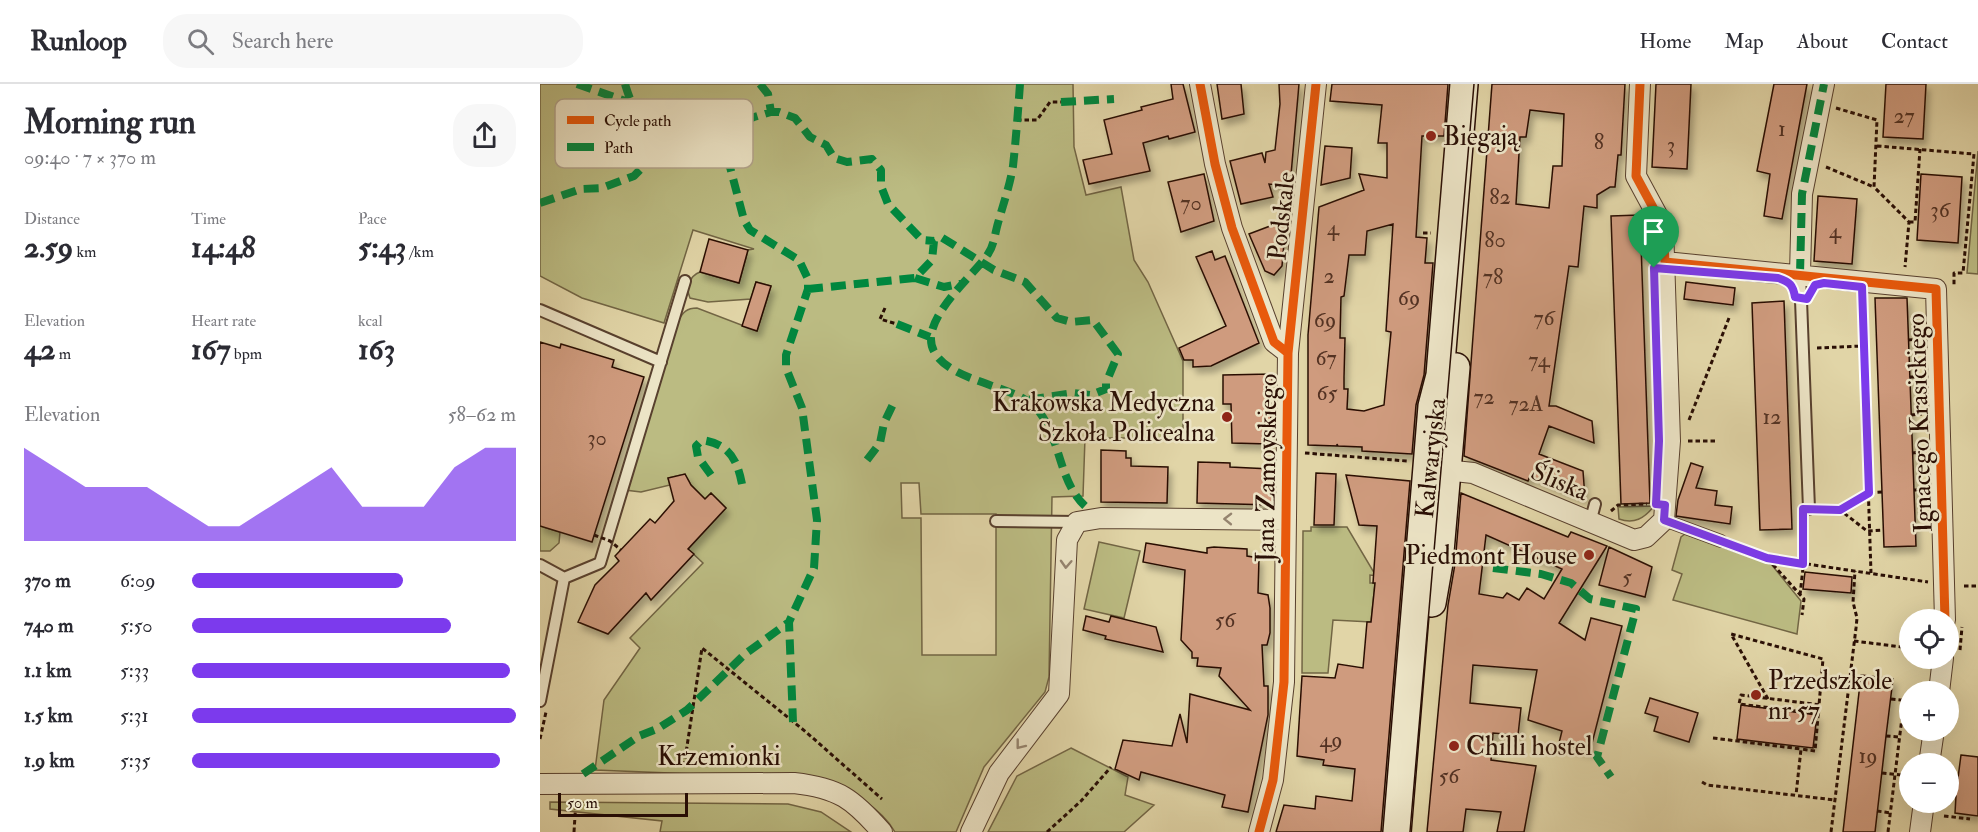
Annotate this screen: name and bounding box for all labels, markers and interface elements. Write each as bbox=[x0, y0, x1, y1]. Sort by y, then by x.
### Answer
search box bbox=[163, 14, 583, 68]
text: Runloop bbox=[30, 24, 127, 59]
icon: search bbox=[184, 25, 217, 58]
text: Search here bbox=[232, 27, 334, 55]
text: Home bbox=[1639, 28, 1691, 55]
text: Map bbox=[1724, 28, 1764, 55]
text: About bbox=[1797, 28, 1848, 55]
text: Contact bbox=[1881, 28, 1948, 55]
legend bbox=[555, 99, 753, 168]
text: Morning run bbox=[24, 102, 196, 143]
house number: 27 bbox=[1893, 102, 1915, 130]
button: share bbox=[453, 104, 516, 167]
text: Cycle path bbox=[604, 111, 672, 132]
house number: 1 bbox=[1778, 115, 1786, 143]
place label: Biegają bbox=[1443, 121, 1520, 153]
house number: 8 bbox=[1594, 128, 1604, 156]
marker: Biegają bbox=[1424, 129, 1438, 143]
house number: 3 bbox=[1667, 131, 1675, 159]
text: Path bbox=[604, 138, 634, 158]
text: 09:40 · 7 × 370 m bbox=[24, 145, 156, 170]
street label: Podskale bbox=[1261, 170, 1303, 262]
house number: 82 bbox=[1489, 183, 1511, 211]
house number: 70 bbox=[1180, 189, 1202, 217]
house number: 36 bbox=[1930, 196, 1952, 224]
pin bbox=[1628, 206, 1679, 268]
text: Distance bbox=[24, 209, 80, 229]
text: Time bbox=[191, 209, 226, 229]
text: Pace bbox=[358, 209, 387, 229]
house number: 4 bbox=[1327, 214, 1340, 242]
icon: arrive bbox=[1637, 215, 1670, 248]
house number: 4 bbox=[1829, 217, 1842, 245]
house number: 80 bbox=[1484, 226, 1506, 254]
text: 2.59 bbox=[24, 229, 73, 266]
text: 14:48 bbox=[191, 229, 256, 266]
text: 5:43 bbox=[358, 229, 406, 266]
text: km bbox=[73, 242, 97, 262]
text: /km bbox=[406, 242, 434, 262]
house number: 2 bbox=[1323, 262, 1335, 290]
house number: 78 bbox=[1483, 263, 1503, 291]
house number: 69 bbox=[1398, 284, 1420, 312]
house number: 76 bbox=[1533, 304, 1557, 332]
house number: 69 bbox=[1314, 306, 1336, 334]
text: Elevation bbox=[24, 311, 85, 331]
text: Heart rate bbox=[191, 311, 256, 331]
text: kcal bbox=[358, 311, 383, 331]
street label: Ignacego Krasickiego bbox=[1900, 313, 1940, 533]
text: 42 bbox=[24, 331, 55, 368]
text: 167 bbox=[191, 331, 230, 368]
text: 163 bbox=[358, 331, 395, 368]
text: m bbox=[55, 344, 71, 364]
text: bpm bbox=[230, 344, 262, 364]
house number: 67 bbox=[1315, 344, 1337, 372]
house number: 74 bbox=[1528, 346, 1551, 374]
street label: Jana Zamoyskiego bbox=[1249, 373, 1285, 564]
house number: 65 bbox=[1317, 379, 1338, 407]
house number: 72 bbox=[1473, 383, 1495, 411]
place label: Krakowska Medyczna Szkoła Policealna bbox=[992, 387, 1215, 449]
house number: 72A bbox=[1508, 390, 1544, 418]
street label: Kalwaryjska bbox=[1409, 396, 1453, 520]
text: Elevation bbox=[24, 402, 100, 427]
text: 58–62 m bbox=[448, 402, 516, 427]
house number: 12 bbox=[1762, 403, 1782, 431]
marker: Krakowska Medyczna Szkoła Policealna bbox=[1220, 410, 1234, 424]
house number: 30 bbox=[587, 424, 607, 452]
street label: Śliska bbox=[1526, 454, 1594, 508]
one-way arrow bbox=[1223, 513, 1232, 525]
place label: Piedmont House bbox=[1405, 540, 1577, 572]
marker: Piedmont House bbox=[1582, 548, 1596, 562]
one-way arrow bbox=[1059, 559, 1072, 568]
house number: 5 bbox=[1622, 563, 1632, 591]
text: 370 m bbox=[24, 568, 71, 593]
text: 6:09 bbox=[120, 568, 156, 593]
house number: 56 bbox=[1215, 606, 1237, 634]
map controls bbox=[1899, 609, 1959, 813]
button: locate bbox=[1899, 609, 1959, 669]
text: 740 m bbox=[24, 613, 73, 638]
text: 5:50 bbox=[120, 613, 153, 638]
text: 1.1 km bbox=[24, 658, 71, 683]
text: 5:33 bbox=[120, 658, 149, 683]
place label: Przedszkole nr 57 bbox=[1768, 665, 1892, 727]
button: + bbox=[1899, 681, 1959, 741]
marker: Przedszkole nr 57 bbox=[1749, 688, 1763, 702]
text: 1.5 km bbox=[24, 703, 73, 728]
text: 5:31 bbox=[120, 703, 149, 728]
house number: 49 bbox=[1319, 726, 1343, 754]
place label: Chilli hostel bbox=[1466, 731, 1593, 763]
one-way arrow bbox=[1017, 738, 1028, 749]
marker: Chilli hostel bbox=[1447, 739, 1461, 753]
street label: Krzemionki bbox=[657, 741, 781, 773]
house number: 19 bbox=[1858, 742, 1878, 770]
text: 1.9 km bbox=[24, 748, 75, 773]
text: 5:35 bbox=[120, 748, 150, 773]
button: − bbox=[1899, 753, 1959, 813]
house number: 56 bbox=[1439, 762, 1461, 790]
scale bar bbox=[558, 790, 688, 818]
text: 50 m bbox=[567, 793, 598, 813]

